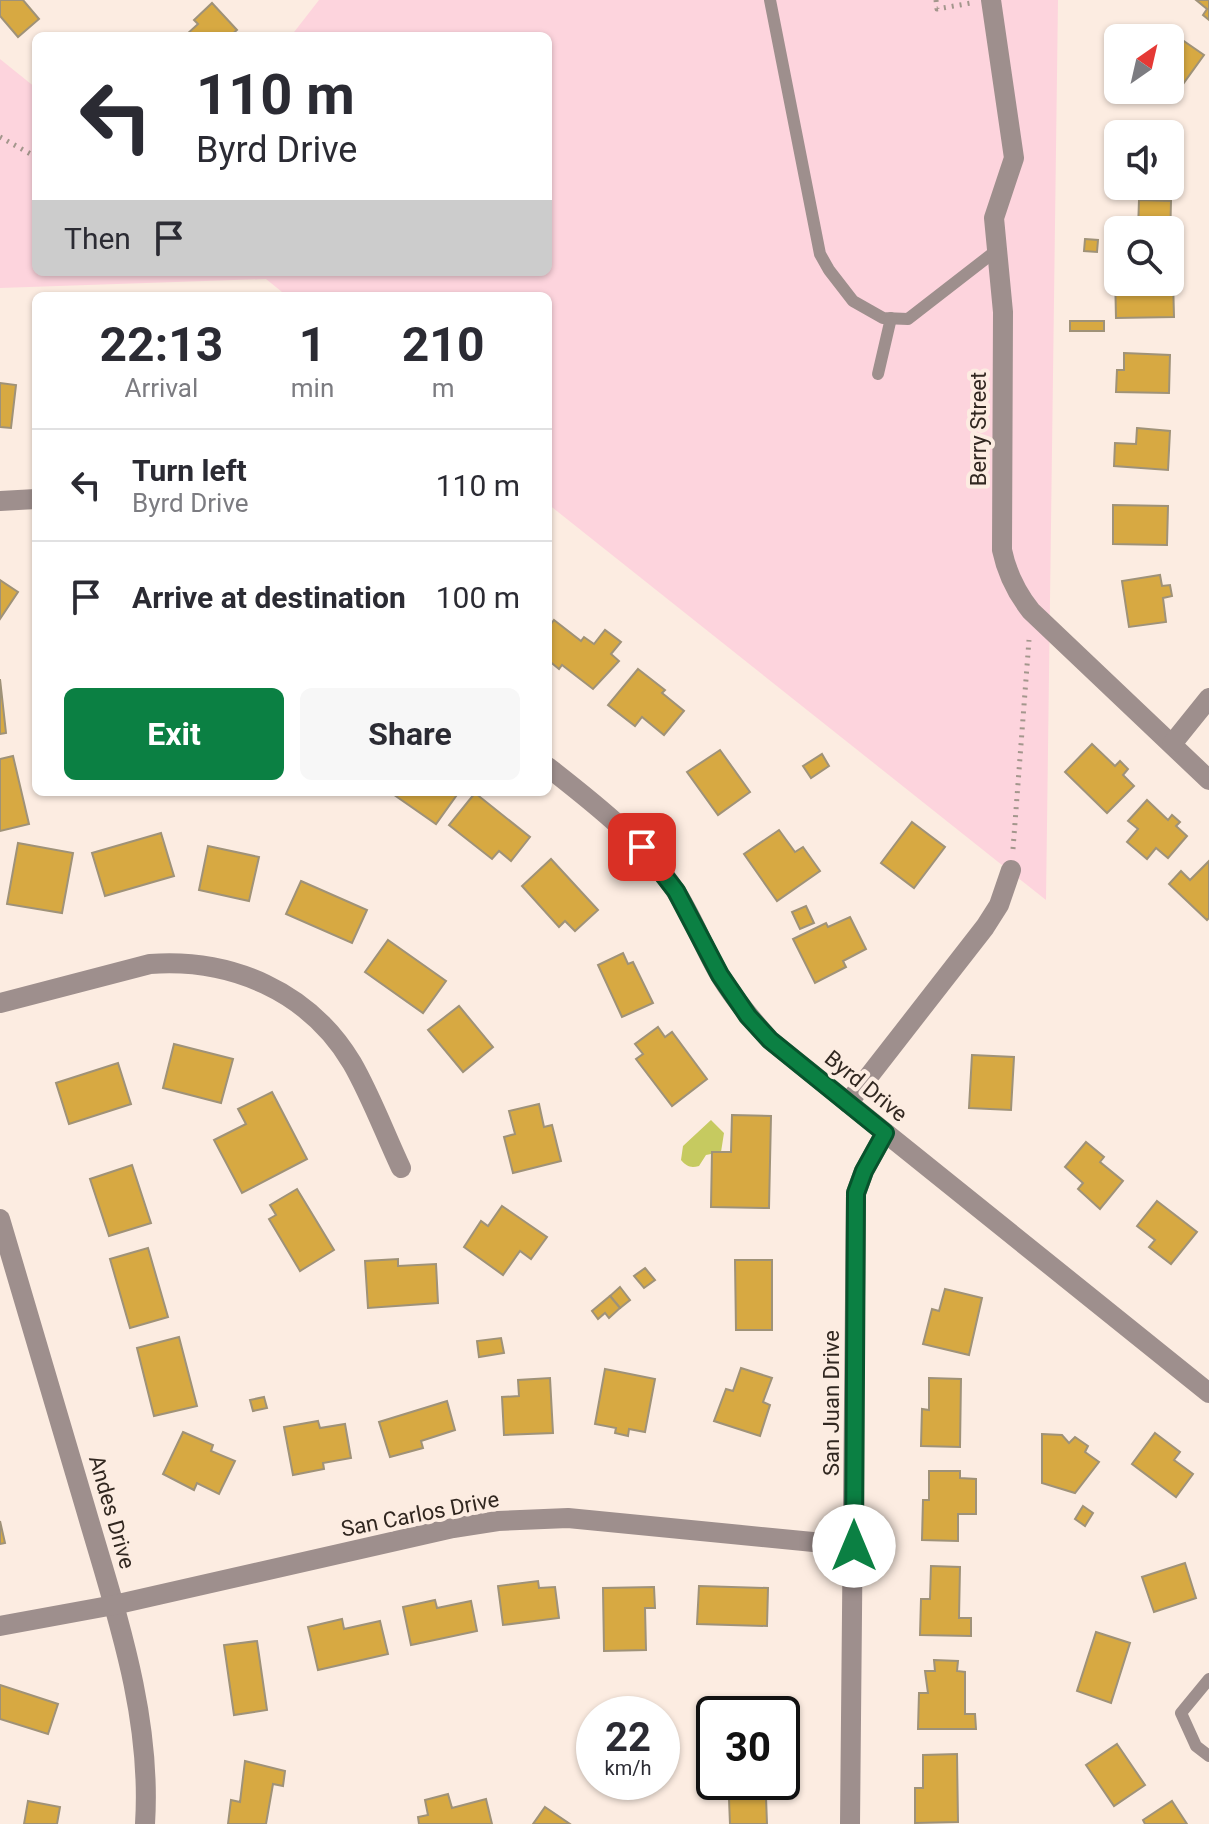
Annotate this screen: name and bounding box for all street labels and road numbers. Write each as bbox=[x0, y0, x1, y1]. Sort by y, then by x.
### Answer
street label: Berry Street bbox=[966, 372, 991, 486]
street label: Byrd Drive bbox=[820, 1045, 912, 1127]
street label: San Juan Drive bbox=[819, 1330, 844, 1476]
street label: Andes Drive bbox=[84, 1452, 140, 1572]
street label: San Carlos Drive bbox=[339, 1486, 501, 1542]

